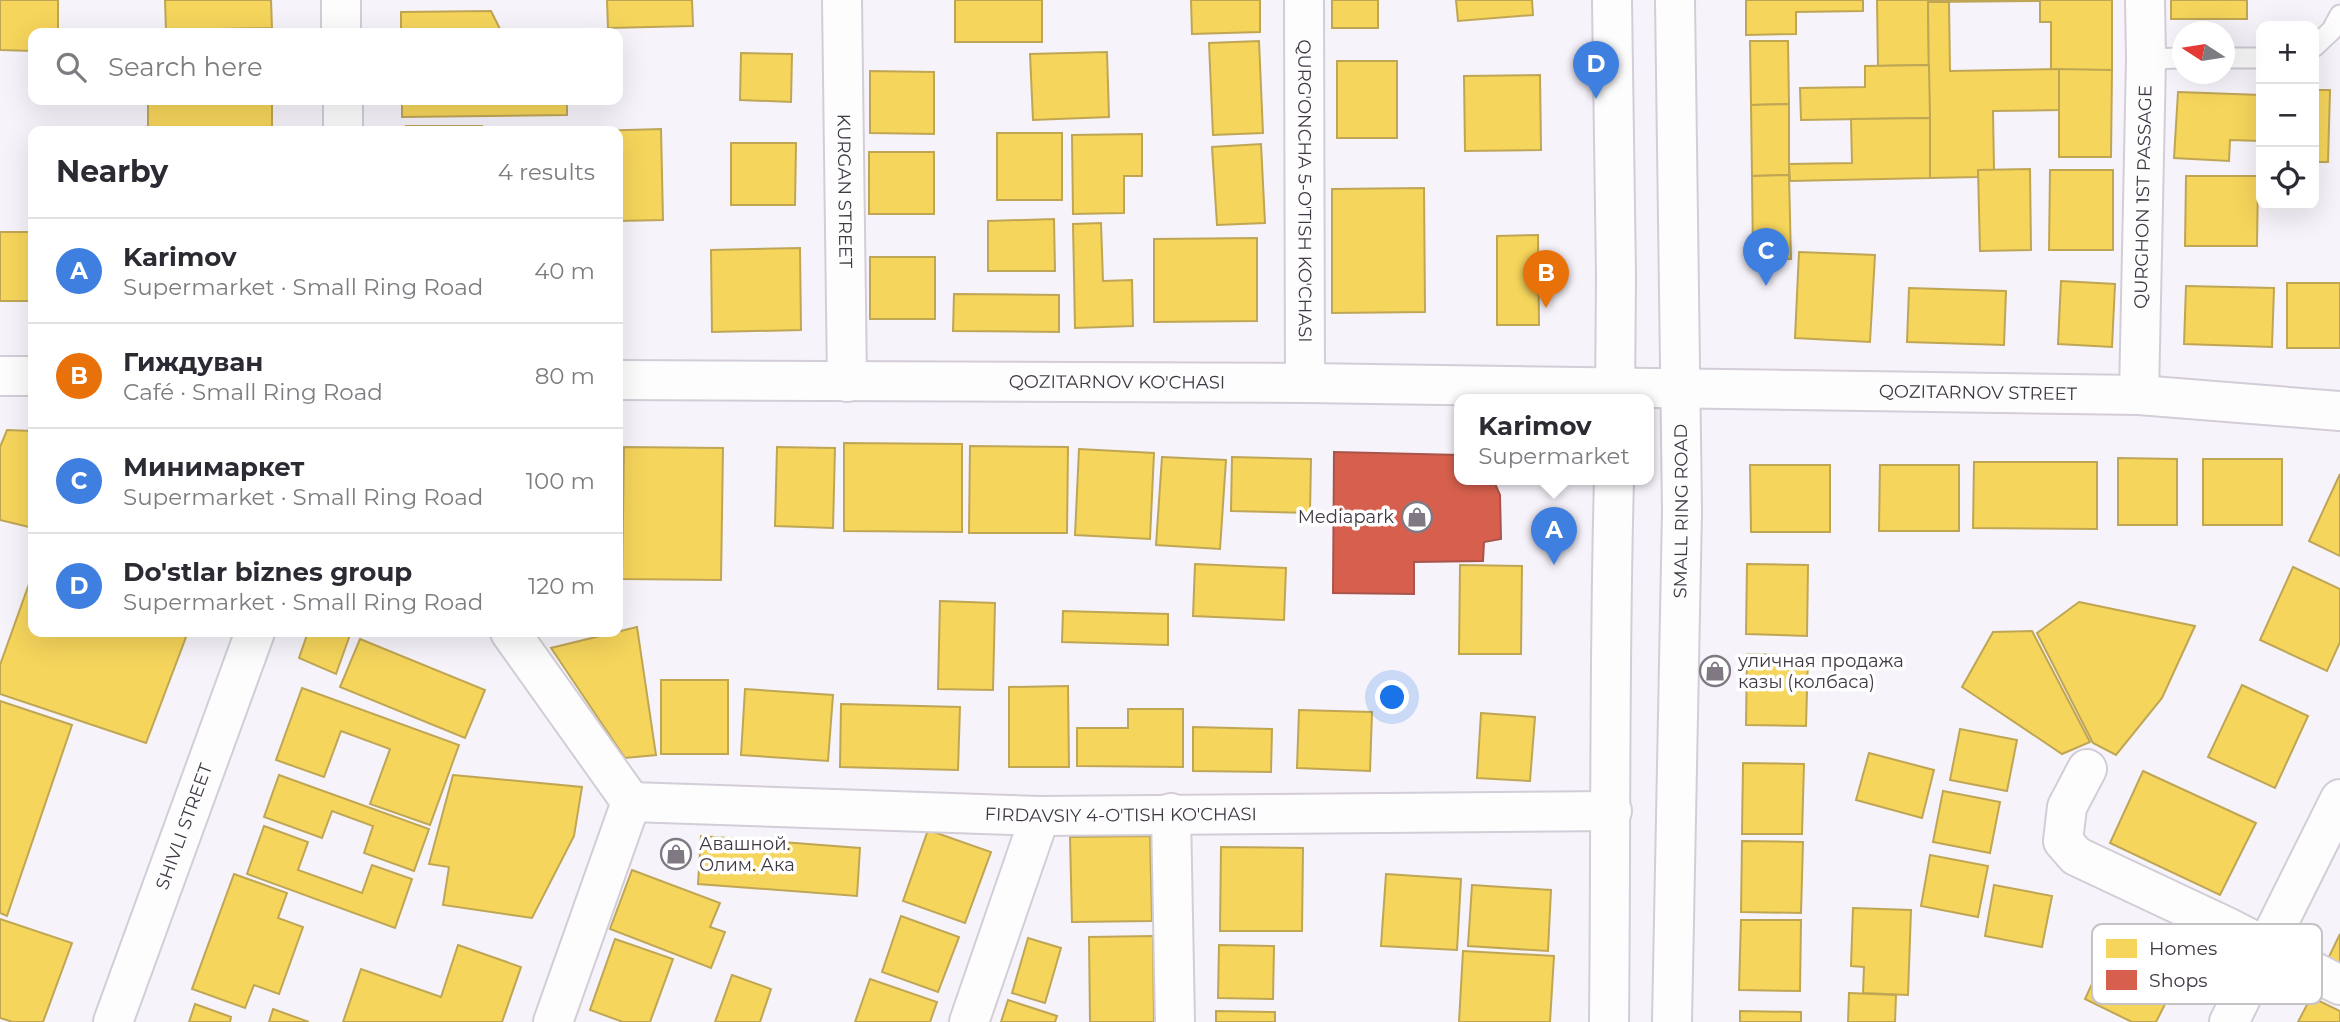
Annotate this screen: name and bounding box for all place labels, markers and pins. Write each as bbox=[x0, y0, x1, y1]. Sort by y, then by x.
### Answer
pin: D bbox=[1573, 41, 1619, 99]
pin: C bbox=[1743, 228, 1789, 286]
pin: B bbox=[1523, 250, 1569, 308]
shop icon: Mediapark bbox=[1400, 500, 1434, 534]
place label: Mediapark bbox=[1298, 506, 1394, 528]
pin: A bbox=[1531, 507, 1577, 565]
place label: уличная продажа казы (колбаса) bbox=[1737, 650, 1904, 693]
shop icon: уличная продажа казы (колбаса) bbox=[1698, 654, 1732, 688]
place label: Авашной. Олим. Ака bbox=[699, 833, 795, 876]
shop icon: Авашной. Олим. Ака bbox=[659, 837, 693, 871]

